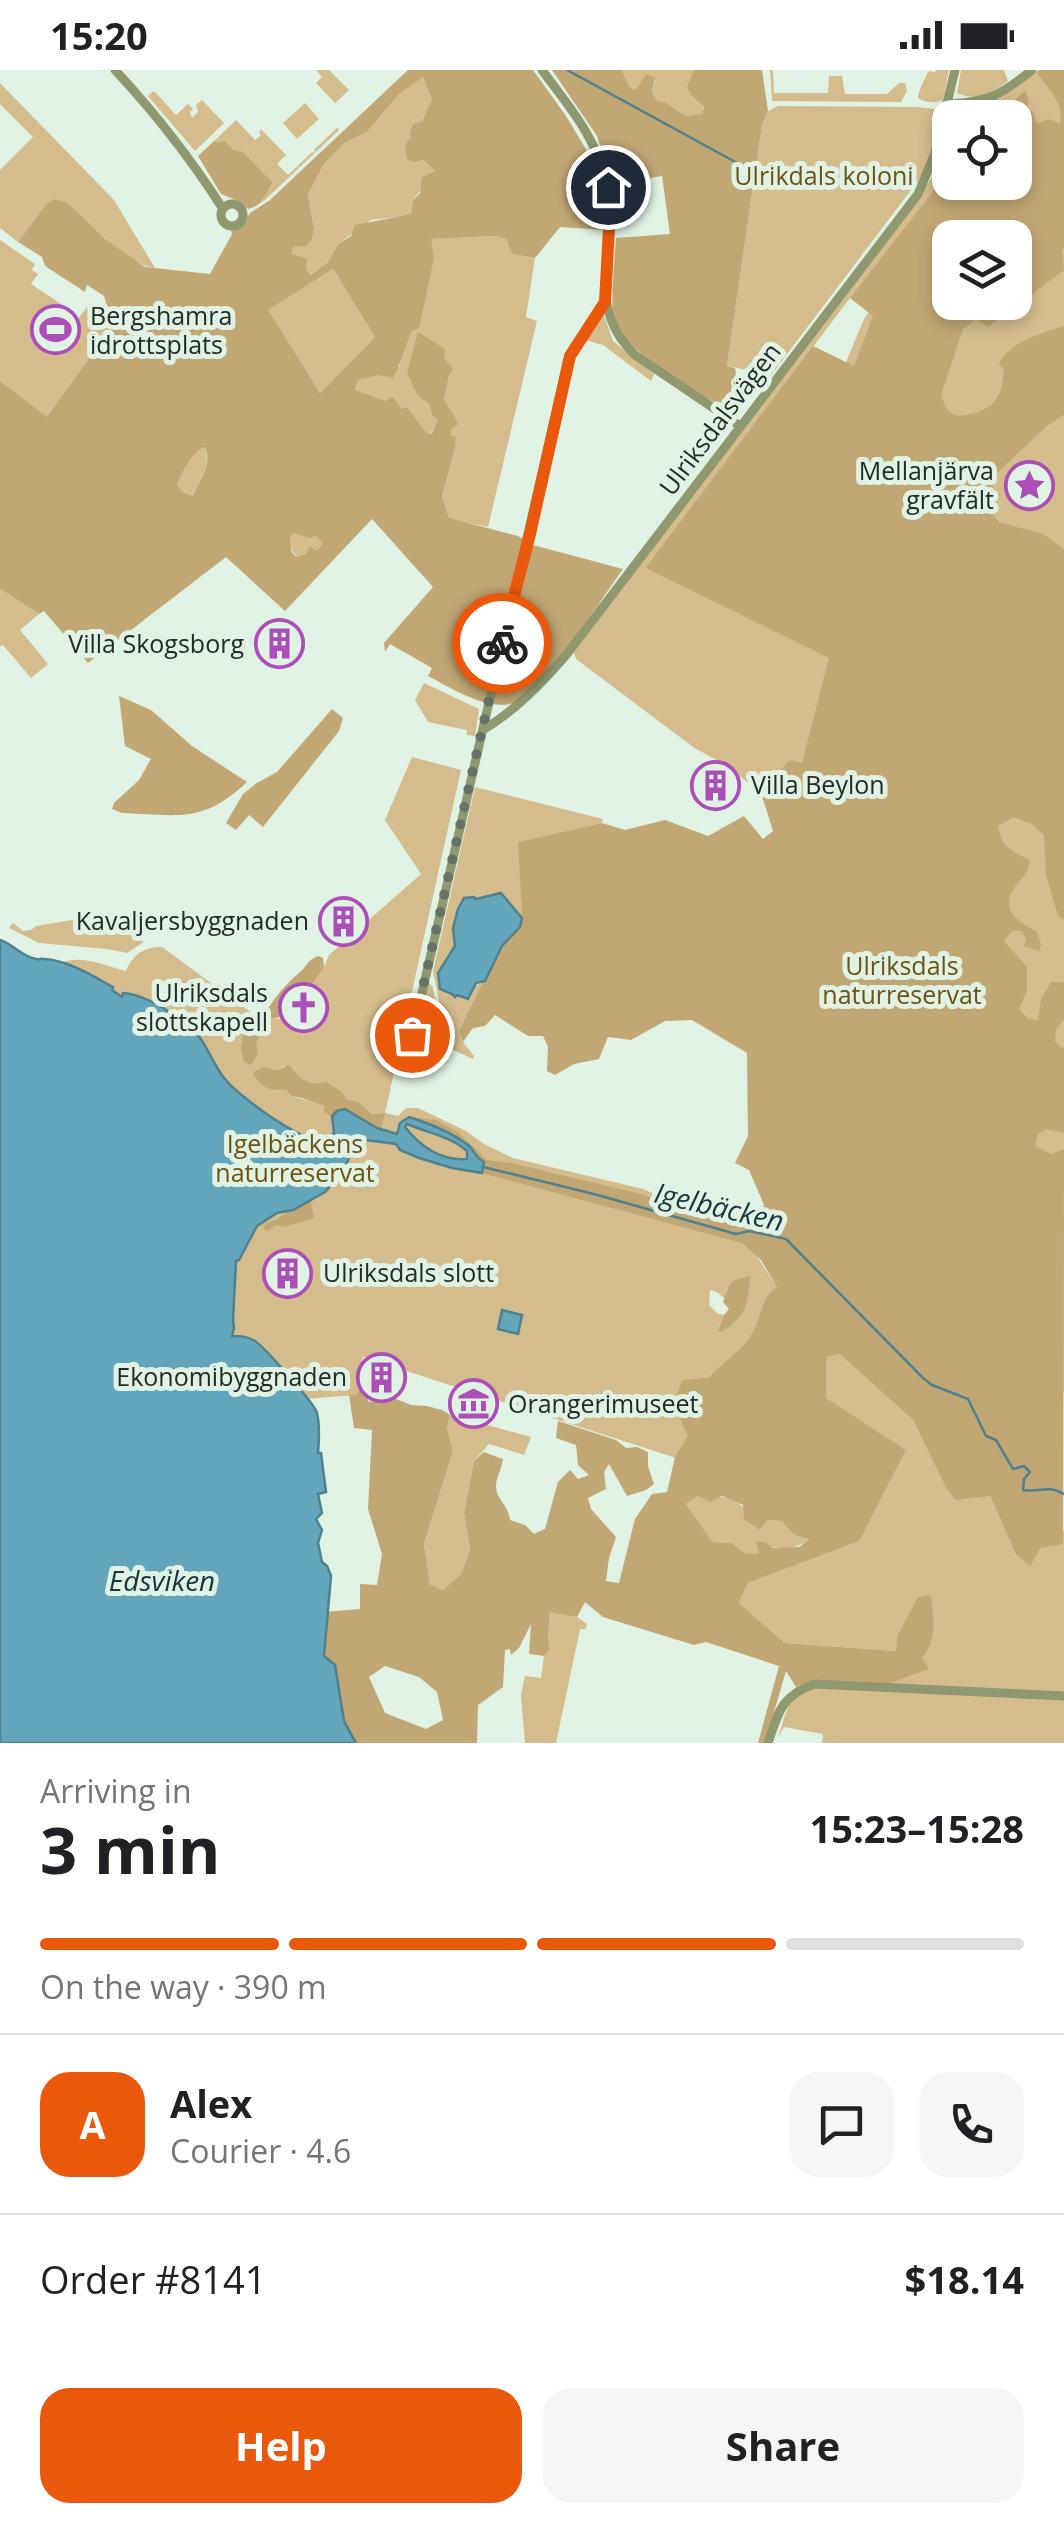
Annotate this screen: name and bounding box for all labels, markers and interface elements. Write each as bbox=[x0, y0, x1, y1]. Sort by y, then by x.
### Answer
text: 15:20 bbox=[50, 9, 148, 61]
map controls bbox=[932, 100, 1032, 320]
button: locate bbox=[932, 100, 1032, 200]
pin bbox=[566, 145, 651, 230]
park label: Ulrikdals koloni bbox=[734, 158, 914, 192]
icon: home bbox=[581, 160, 636, 215]
button: layers bbox=[932, 220, 1032, 320]
place label: Bergshamra idrottsplats bbox=[90, 298, 232, 361]
sports icon: Bergshamra idrottsplats bbox=[29, 304, 81, 356]
street label: Ulriksdalsvägen bbox=[651, 335, 788, 502]
place label: Mellanjärva gravfält bbox=[859, 453, 994, 516]
place icon: Mellanjärva gravfält bbox=[1003, 459, 1055, 511]
courier bbox=[452, 593, 552, 693]
icon: bike bbox=[475, 616, 530, 671]
building icon: Villa Skogsborg bbox=[253, 618, 305, 670]
place label: Villa Skogsborg bbox=[68, 626, 244, 660]
building icon: Villa Beylon bbox=[690, 759, 742, 811]
place label: Villa Beylon bbox=[751, 767, 885, 801]
building icon: Kavaljersbyggnaden bbox=[318, 895, 370, 947]
place label: Kavaljersbyggnaden bbox=[76, 903, 309, 937]
park label: Ulriksdals naturreservat bbox=[822, 948, 982, 1011]
place label: Ulriksdals slottskapell bbox=[136, 975, 268, 1038]
church icon: Ulriksdals slottskapell bbox=[277, 981, 329, 1033]
pin bbox=[370, 993, 455, 1078]
icon: bag bbox=[385, 1008, 440, 1063]
park label: Igelbäckens naturreservat bbox=[215, 1126, 375, 1189]
water label: Igelbäcken bbox=[651, 1173, 788, 1239]
building icon: Ulriksdals slott bbox=[262, 1247, 314, 1299]
place label: Ulriksdals slott bbox=[323, 1255, 494, 1289]
building icon: Ekonomibyggnaden bbox=[356, 1351, 408, 1403]
place label: Ekonomibyggnaden bbox=[116, 1359, 347, 1393]
museum icon: Orangerimuseet bbox=[447, 1378, 499, 1430]
place label: Orangerimuseet bbox=[508, 1386, 698, 1420]
water label: Edsviken bbox=[109, 1561, 215, 1599]
text: Arriving in bbox=[40, 1769, 192, 1812]
text: 15:23–15:28 bbox=[810, 1802, 1024, 1854]
text: 3 min bbox=[40, 1805, 220, 1893]
text: On the way · 390 m bbox=[40, 1965, 327, 2008]
button: chat bbox=[789, 2072, 894, 2177]
button: phone bbox=[919, 2072, 1024, 2177]
text: Alex bbox=[170, 2077, 252, 2129]
text: A bbox=[79, 2098, 106, 2150]
text: Courier · 4.6 bbox=[170, 2129, 351, 2172]
text: Order #8141 bbox=[40, 2253, 267, 2305]
text: $18.14 bbox=[905, 2253, 1024, 2305]
button: Help bbox=[40, 2388, 522, 2503]
button: Share bbox=[542, 2388, 1024, 2503]

